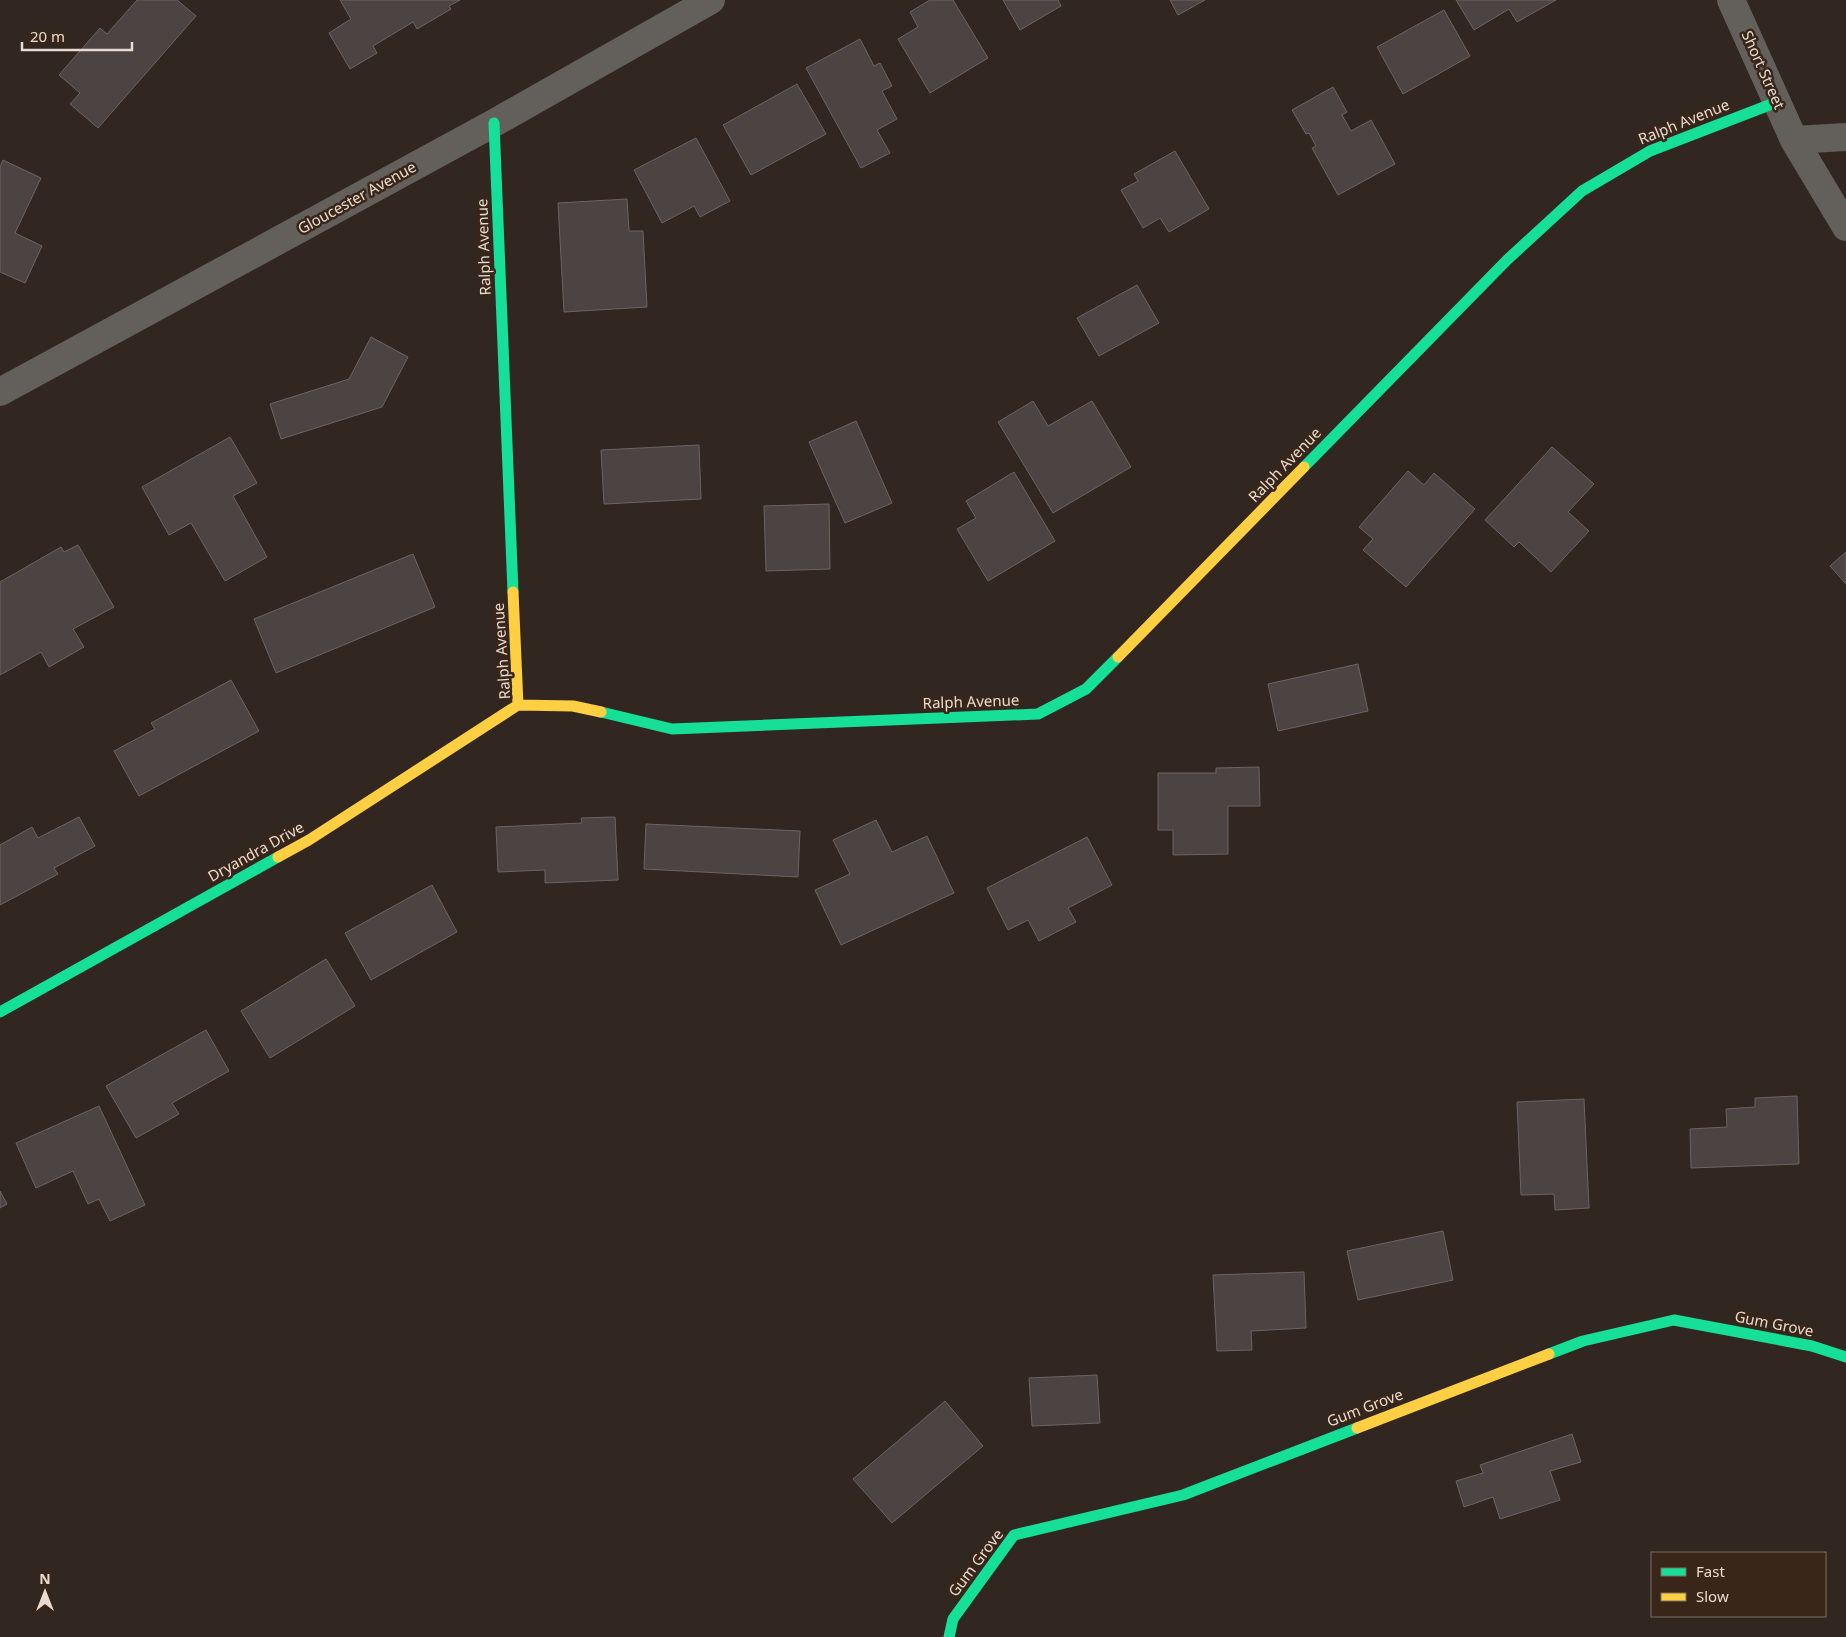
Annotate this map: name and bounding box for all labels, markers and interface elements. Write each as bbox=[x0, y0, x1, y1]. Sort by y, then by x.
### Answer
scale bar bbox=[22, 20, 132, 52]
text: 20 m bbox=[30, 26, 65, 46]
street label: Short Street bbox=[1738, 27, 1790, 113]
street label: Ralph Avenue bbox=[1635, 94, 1732, 148]
street label: Gloucester Avenue bbox=[294, 156, 419, 238]
street label: Ralph Avenue bbox=[471, 198, 495, 296]
street label: Ralph Avenue bbox=[1244, 423, 1325, 506]
street label: Ralph Avenue bbox=[488, 602, 514, 700]
street label: Ralph Avenue bbox=[922, 689, 1020, 713]
street label: Dryandra Drive bbox=[204, 816, 307, 886]
street label: Gum Grove bbox=[1733, 1306, 1815, 1340]
street label: Gum Grove bbox=[1324, 1383, 1405, 1431]
street label: Gum Grove bbox=[943, 1525, 1007, 1600]
legend bbox=[1651, 1552, 1826, 1617]
text: Fast bbox=[1696, 1561, 1725, 1581]
north arrow bbox=[20, 1567, 70, 1617]
text: N bbox=[39, 1569, 51, 1588]
text: Slow bbox=[1696, 1586, 1729, 1606]

